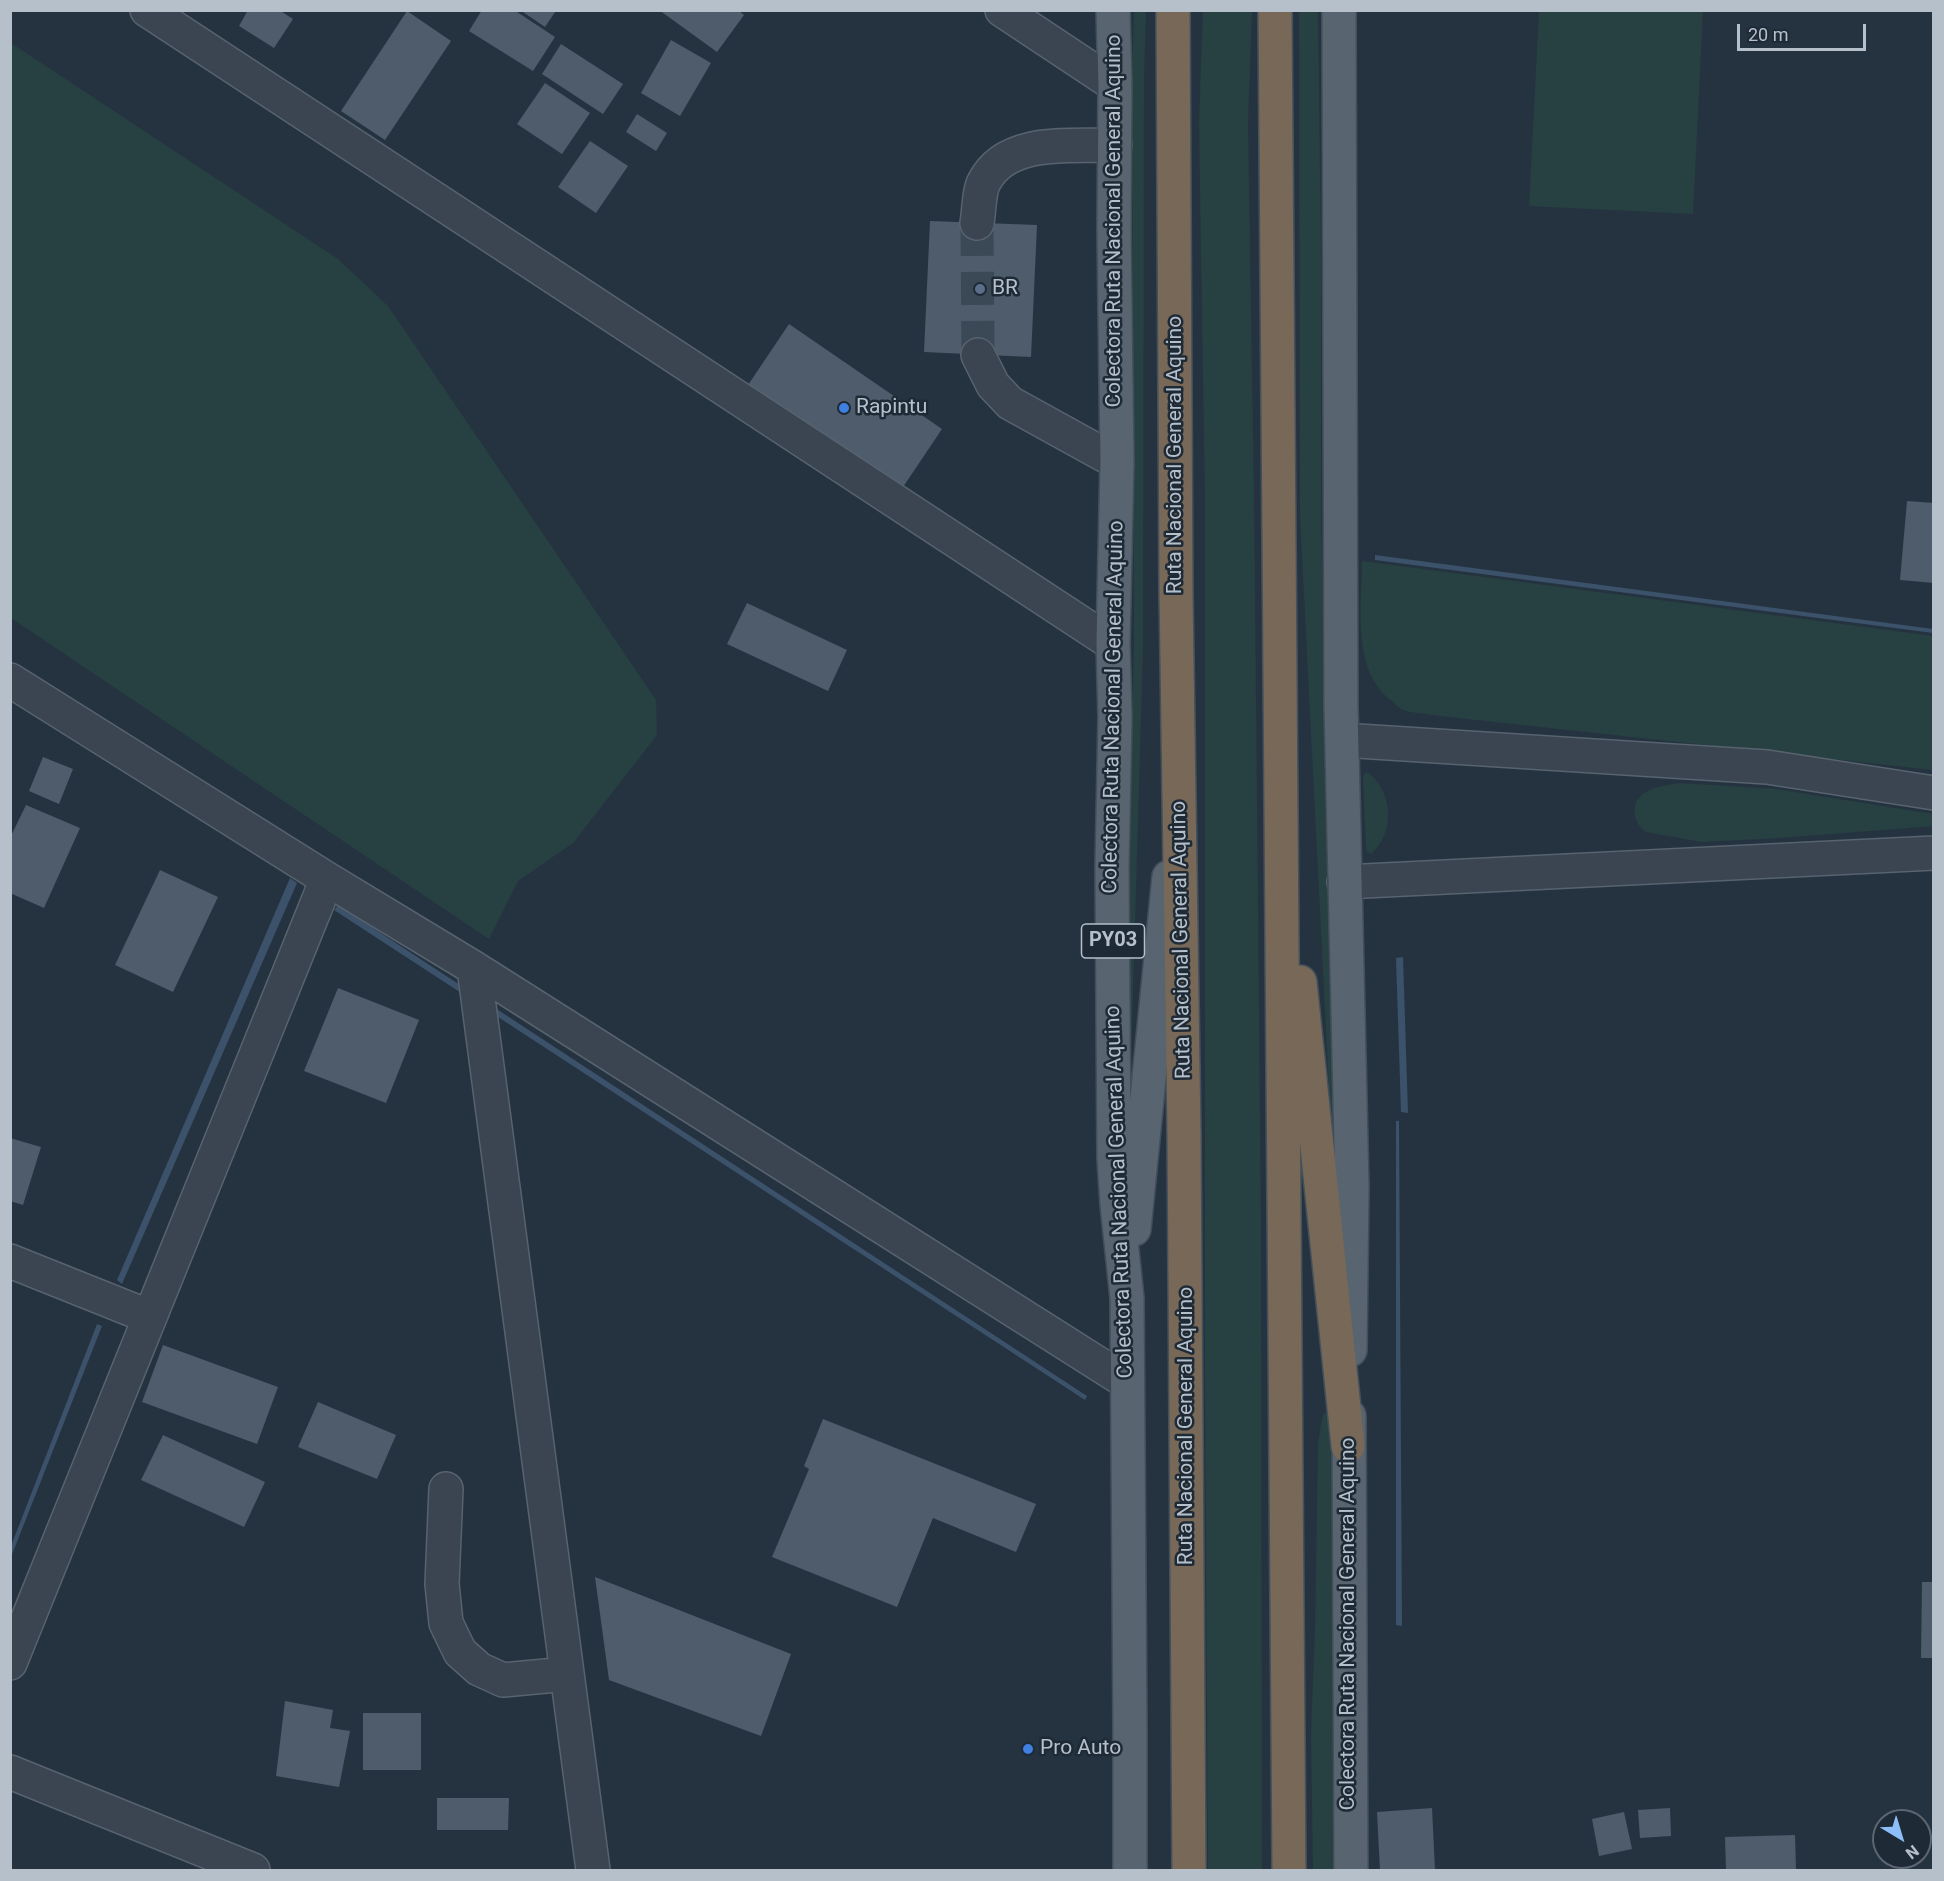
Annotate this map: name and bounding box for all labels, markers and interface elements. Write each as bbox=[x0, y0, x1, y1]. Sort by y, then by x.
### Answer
scale bar bbox=[1740, 12, 1869, 50]
text: 20 m bbox=[1748, 24, 1788, 45]
street label: Colectora Ruta Nacional General Aquino bbox=[1102, 34, 1128, 408]
place label: BR bbox=[992, 276, 1018, 302]
marker: BR bbox=[973, 282, 987, 296]
street label: Ruta Nacional General Aquino bbox=[1163, 316, 1189, 594]
place label: Rapintu bbox=[856, 395, 927, 421]
marker: Rapintu bbox=[837, 401, 851, 415]
street label: Colectora Ruta Nacional General Aquino bbox=[1098, 520, 1130, 894]
street label: Ruta Nacional General Aquino bbox=[1167, 801, 1197, 1079]
road number: PY03 bbox=[1082, 924, 1144, 958]
street label: Colectora Ruta Nacional General Aquino bbox=[1101, 1005, 1139, 1379]
street label: Ruta Nacional General Aquino bbox=[1174, 1287, 1200, 1565]
street label: Colectora Ruta Nacional General Aquino bbox=[1336, 1437, 1362, 1811]
place label: Pro Auto bbox=[1040, 1736, 1121, 1762]
marker: Pro Auto bbox=[1021, 1742, 1035, 1756]
north arrow bbox=[1872, 1809, 1932, 1869]
text: N bbox=[1902, 1841, 1922, 1863]

